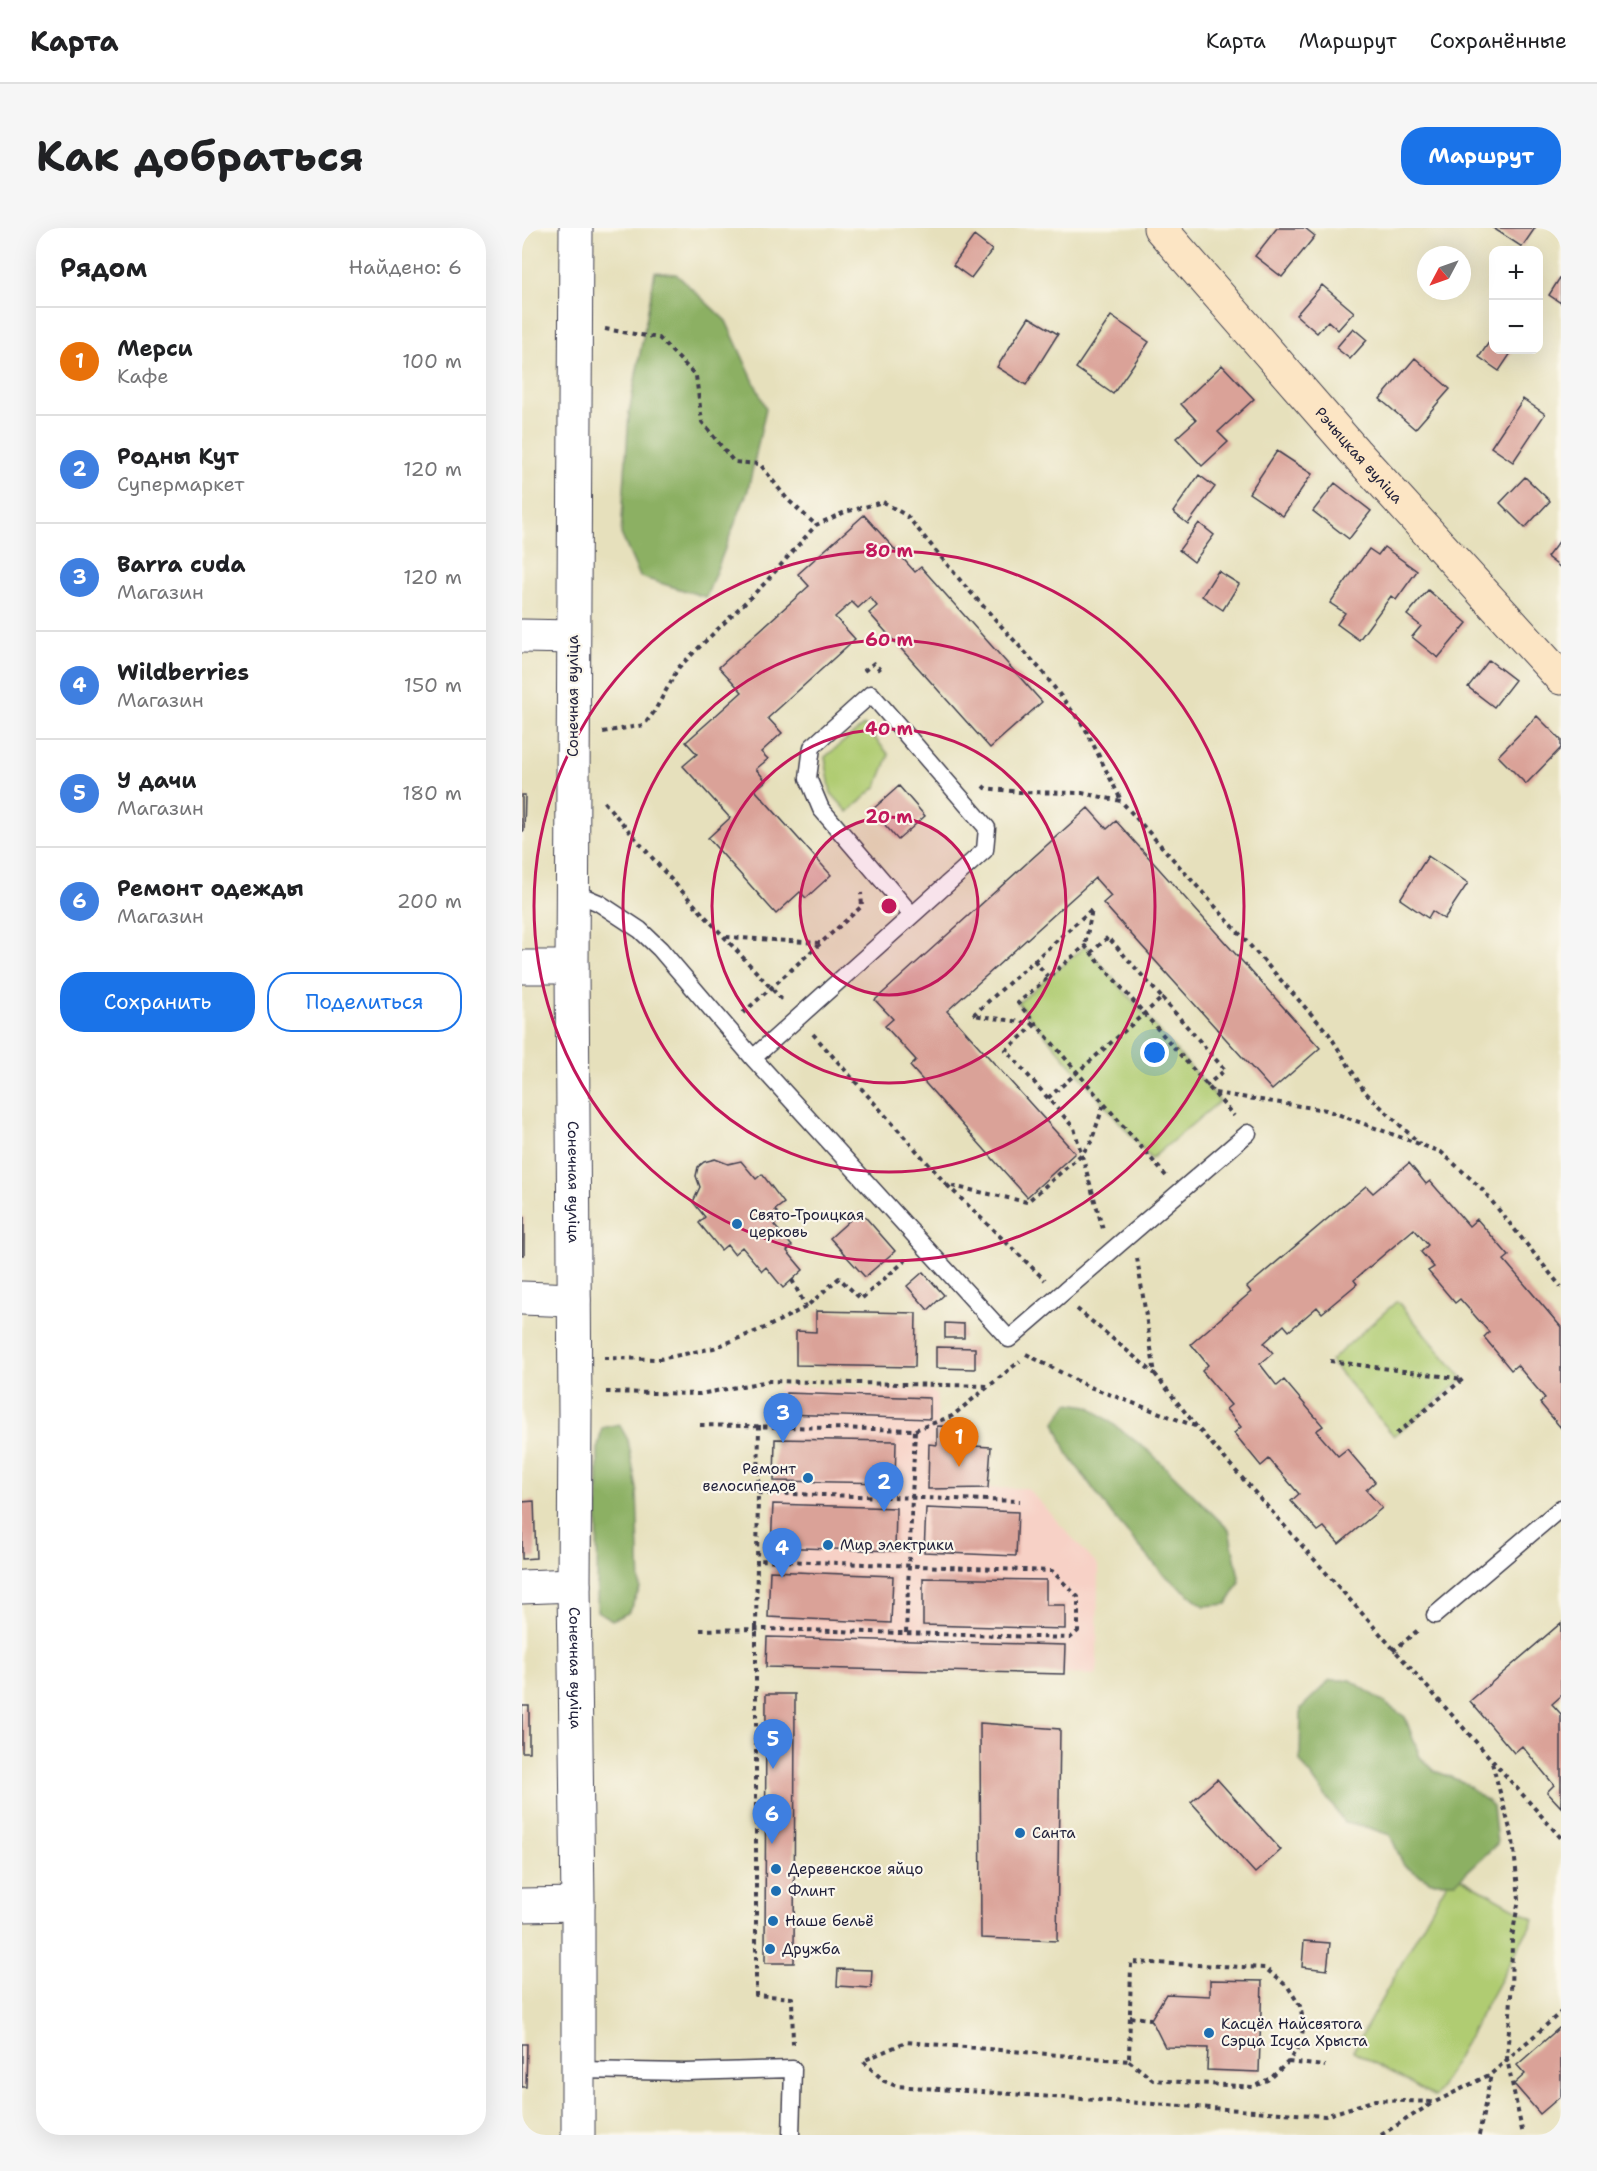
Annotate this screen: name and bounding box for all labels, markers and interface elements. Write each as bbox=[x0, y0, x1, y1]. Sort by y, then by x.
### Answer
text: Карта bbox=[30, 22, 119, 60]
text: Карта bbox=[1206, 27, 1266, 55]
text: Маршрут bbox=[1299, 27, 1397, 55]
text: Сохранённые bbox=[1430, 27, 1567, 55]
button: Маршрут bbox=[1401, 127, 1561, 185]
text: Как добраться bbox=[36, 128, 364, 184]
north arrow bbox=[1417, 246, 1471, 300]
map controls bbox=[1489, 246, 1543, 354]
button: + bbox=[1489, 246, 1543, 300]
text: Рядом bbox=[60, 250, 147, 285]
text: Найдено: 6 bbox=[349, 254, 462, 280]
button: − bbox=[1489, 300, 1543, 354]
text: Мерси bbox=[117, 334, 193, 363]
text: 1 bbox=[75, 348, 84, 374]
text: 100 m bbox=[402, 348, 462, 374]
text: Кафе bbox=[117, 363, 169, 389]
street label: Рэчыцкая вуліца bbox=[1310, 403, 1408, 508]
text: Родны Кут bbox=[117, 442, 239, 471]
text: 2 bbox=[73, 456, 87, 482]
text: 120 m bbox=[403, 456, 462, 482]
text: Супермаркет bbox=[117, 471, 244, 497]
text: 80 m bbox=[865, 539, 913, 563]
text: Barra cuda bbox=[117, 550, 246, 579]
text: 3 bbox=[73, 564, 87, 590]
text: 120 m bbox=[403, 564, 462, 590]
text: Магазин bbox=[117, 579, 204, 605]
text: 60 m bbox=[865, 628, 913, 652]
street label: Сонечная вуліца bbox=[563, 634, 583, 757]
text: Wildberries bbox=[117, 658, 249, 687]
text: 4 bbox=[73, 672, 87, 698]
text: 150 m bbox=[404, 672, 462, 698]
text: Магазин bbox=[117, 687, 204, 713]
text: 40 m bbox=[865, 717, 913, 741]
text: У дачи bbox=[117, 766, 196, 795]
text: 5 bbox=[73, 780, 86, 806]
text: 180 m bbox=[402, 780, 462, 806]
text: Магазин bbox=[117, 795, 204, 821]
text: 20 m bbox=[865, 805, 913, 829]
text: Ремонт одежды bbox=[117, 874, 304, 903]
text: 6 bbox=[73, 888, 87, 914]
text: 200 m bbox=[397, 888, 462, 914]
centre of rings bbox=[879, 896, 899, 916]
text: Магазин bbox=[117, 903, 204, 929]
button: Сохранить bbox=[60, 972, 255, 1032]
button: Поделиться bbox=[267, 972, 462, 1032]
your location bbox=[1140, 1038, 1169, 1067]
street label: Сонечная вуліца bbox=[563, 1121, 584, 1244]
place label: Свято-Троицкая церковь bbox=[749, 1205, 864, 1242]
marker: Свято-Троицкая церковь bbox=[730, 1217, 744, 1231]
pin: 3 bbox=[764, 1394, 802, 1443]
pin: 1 bbox=[940, 1418, 978, 1467]
place label: Ремонт велосипедов bbox=[703, 1459, 796, 1496]
pin: 2 bbox=[864, 1462, 904, 1512]
marker: Ремонт велосипедов bbox=[801, 1471, 815, 1485]
pin: 4 bbox=[762, 1528, 802, 1578]
place label: Мир электрики bbox=[840, 1535, 954, 1555]
marker: Мир электрики bbox=[821, 1538, 835, 1552]
street label: Сонечная вуліца bbox=[564, 1607, 586, 1730]
pin: 5 bbox=[754, 1720, 792, 1769]
pin: 6 bbox=[752, 1794, 792, 1844]
place label: Санта bbox=[1032, 1823, 1076, 1843]
marker: Санта bbox=[1013, 1826, 1027, 1840]
place label: Деревенское яйцо bbox=[788, 1859, 923, 1879]
marker: Деревенское яйцо bbox=[769, 1862, 783, 1876]
place label: Флинт bbox=[788, 1881, 836, 1901]
marker: Флинт bbox=[769, 1884, 783, 1898]
place label: Наше бельё bbox=[785, 1911, 874, 1931]
marker: Наше бельё bbox=[766, 1914, 780, 1928]
place label: Дружба bbox=[782, 1939, 841, 1959]
marker: Дружба bbox=[763, 1942, 777, 1956]
place label: Касцёл Найсвятога Сэрца Ісуса Хрыста bbox=[1221, 2014, 1368, 2051]
marker: Касцёл Найсвятога Сэрца Ісуса Хрыста bbox=[1202, 2026, 1216, 2040]

